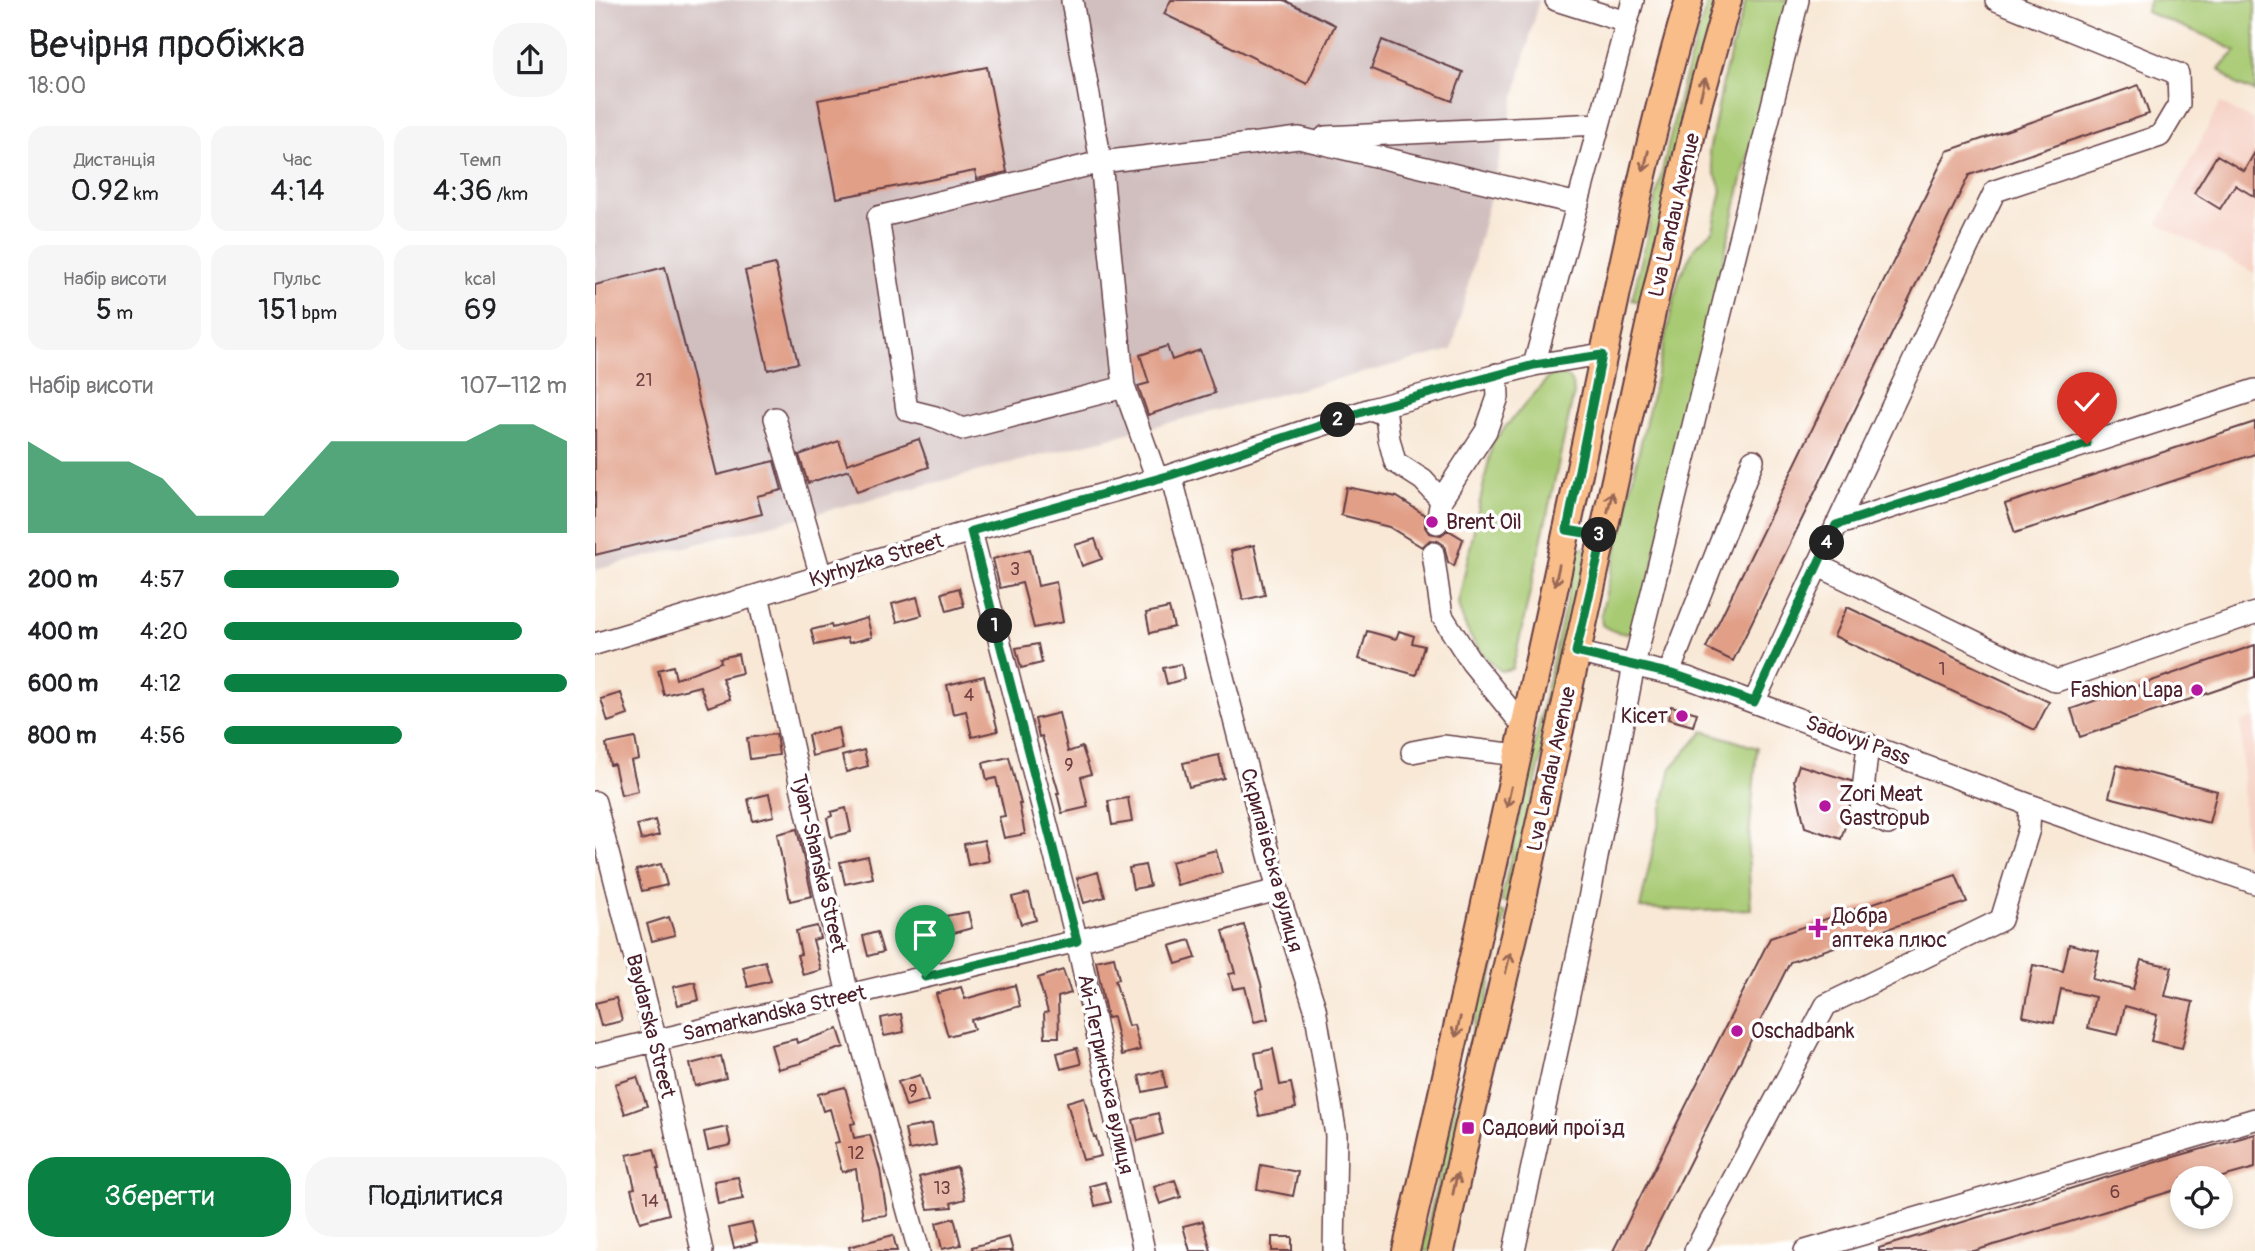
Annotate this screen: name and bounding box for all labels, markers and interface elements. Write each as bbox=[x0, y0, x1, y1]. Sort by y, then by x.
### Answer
text: Вечірня пробіжка bbox=[28, 21, 305, 69]
button: share bbox=[493, 23, 567, 97]
text: 18:00 bbox=[28, 71, 86, 100]
one-way arrow bbox=[1697, 78, 1710, 100]
street label: Lva Landau Avenue bbox=[1642, 130, 1707, 300]
text: Дистанція bbox=[74, 148, 155, 172]
text: Час bbox=[283, 148, 312, 172]
text: Темп bbox=[459, 148, 502, 172]
one-way arrow bbox=[1639, 149, 1653, 172]
text: 0.92 bbox=[70, 172, 130, 209]
text: 4:14 bbox=[270, 172, 325, 209]
text: 4:36 bbox=[433, 172, 492, 209]
text: km bbox=[130, 182, 159, 206]
text: /km bbox=[492, 182, 528, 206]
text: Набір висоти bbox=[63, 267, 166, 291]
text: Пульс bbox=[274, 267, 321, 291]
text: kcal bbox=[465, 267, 496, 291]
text: 5 bbox=[96, 291, 112, 328]
text: 151 bbox=[258, 291, 298, 328]
text: 69 bbox=[464, 291, 497, 328]
text: m bbox=[112, 301, 133, 325]
text: bpm bbox=[298, 301, 337, 325]
house number: 21 bbox=[635, 369, 653, 392]
text: Набір висоти bbox=[28, 371, 153, 400]
text: 107–112 m bbox=[460, 371, 567, 400]
pin bbox=[2057, 372, 2117, 444]
icon: check bbox=[2068, 383, 2106, 421]
pin: 2 bbox=[1321, 402, 1355, 438]
text: 2 bbox=[1332, 407, 1343, 431]
one-way arrow bbox=[1604, 491, 1618, 514]
place label: Brent Oil bbox=[1446, 509, 1522, 536]
marker: Brent Oil bbox=[1424, 514, 1440, 530]
pin: 3 bbox=[1581, 518, 1616, 552]
text: 3 bbox=[1593, 522, 1604, 546]
pin: 4 bbox=[1809, 526, 1845, 560]
street label: Kyrhyzka Street bbox=[806, 527, 947, 594]
text: 4 bbox=[1821, 530, 1832, 554]
house number: 3 bbox=[1010, 558, 1020, 581]
one-way arrow bbox=[1550, 563, 1564, 586]
text: 200 m bbox=[28, 565, 98, 594]
text: 4:57 bbox=[140, 565, 184, 594]
pin: 1 bbox=[977, 608, 1013, 644]
text: 1 bbox=[991, 613, 998, 637]
text: 400 m bbox=[28, 617, 98, 646]
text: 4:20 bbox=[140, 617, 188, 646]
house number: 1 bbox=[1938, 658, 1946, 681]
text: 600 m bbox=[28, 669, 98, 698]
text: 4:12 bbox=[140, 669, 181, 698]
place label: Fashion Lapa bbox=[2070, 677, 2183, 704]
marker: Fashion Lapa bbox=[2189, 682, 2205, 698]
house number: 4 bbox=[964, 684, 975, 707]
street label: Lva Landau Avenue bbox=[1521, 684, 1582, 854]
place label: Кісет bbox=[1621, 703, 1668, 730]
marker: Кісет bbox=[1674, 708, 1690, 724]
street label: Sadovyi Pass bbox=[1802, 709, 1914, 772]
text: 800 m bbox=[28, 721, 96, 750]
text: 4:56 bbox=[140, 721, 185, 750]
house number: 9 bbox=[1064, 754, 1074, 777]
street label: Скрипаївська вулиця bbox=[1234, 765, 1309, 955]
street label: Tyan-Shanska Street bbox=[785, 771, 852, 955]
place label: Zori Meat Gastropub bbox=[1839, 781, 1930, 832]
one-way arrow bbox=[1502, 785, 1516, 808]
marker: Zori Meat Gastropub bbox=[1817, 798, 1833, 814]
place label: Добра аптека плюс bbox=[1831, 903, 1947, 954]
pin bbox=[895, 905, 955, 977]
icon: arrive bbox=[906, 916, 944, 954]
marker: Добра аптека плюс bbox=[1810, 920, 1826, 936]
street label: Baydarska Street bbox=[620, 951, 682, 1102]
one-way arrow bbox=[1502, 952, 1515, 975]
street label: Ай-Петринська вулиця bbox=[1071, 971, 1140, 1177]
street label: Samarkandska Street bbox=[680, 979, 869, 1048]
one-way arrow bbox=[1451, 1015, 1464, 1038]
place label: Oschadbank bbox=[1751, 1018, 1855, 1045]
marker: Oschadbank bbox=[1729, 1023, 1745, 1039]
house number: 9 bbox=[908, 1080, 918, 1103]
place label: Садовий проїзд bbox=[1482, 1115, 1625, 1142]
marker: Садовий проїзд bbox=[1460, 1120, 1476, 1136]
house number: 12 bbox=[847, 1142, 865, 1165]
button: Зберегти bbox=[28, 1157, 291, 1237]
button: Поділитися bbox=[305, 1157, 567, 1237]
map controls bbox=[2170, 1166, 2233, 1229]
button: locate bbox=[2170, 1166, 2233, 1229]
one-way arrow bbox=[1449, 1173, 1463, 1196]
house number: 13 bbox=[933, 1177, 951, 1200]
house number: 6 bbox=[2110, 1181, 2120, 1204]
house number: 14 bbox=[641, 1190, 659, 1213]

